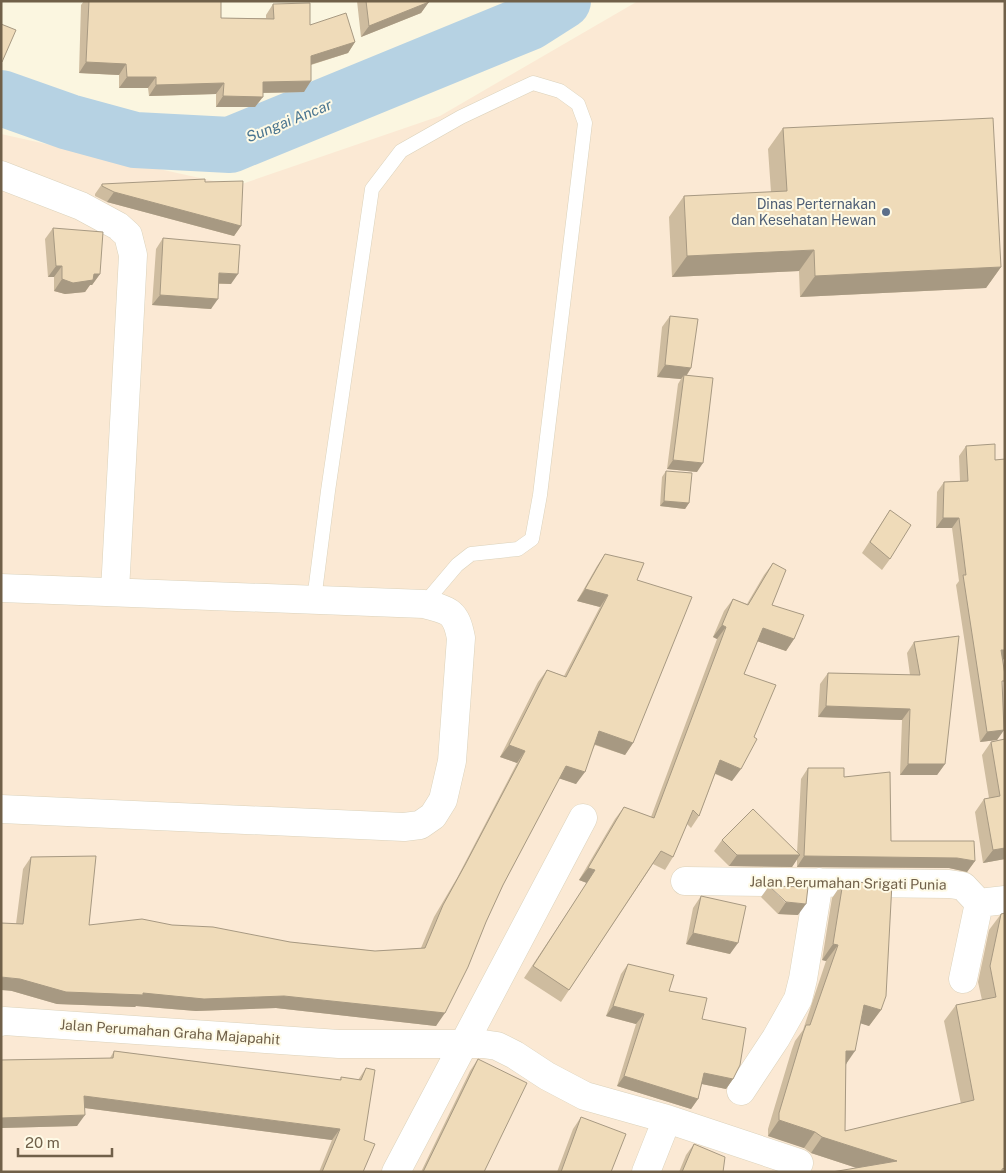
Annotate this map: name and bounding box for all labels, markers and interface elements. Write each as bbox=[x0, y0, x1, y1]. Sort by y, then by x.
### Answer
water label: Sungai Ancar bbox=[244, 96, 334, 145]
place label: Dinas Perternakan dan Kesehatan Hewan bbox=[731, 196, 876, 228]
marker: Dinas Perternakan dan Kesehatan Hewan bbox=[880, 206, 892, 218]
street label: Jalan Perumahan Srigati Punia bbox=[749, 873, 947, 893]
street label: Jalan Perumahan Graha Majapahit bbox=[59, 1016, 281, 1048]
scale bar bbox=[18, 1126, 111, 1158]
text: 20 m bbox=[25, 1134, 60, 1151]

